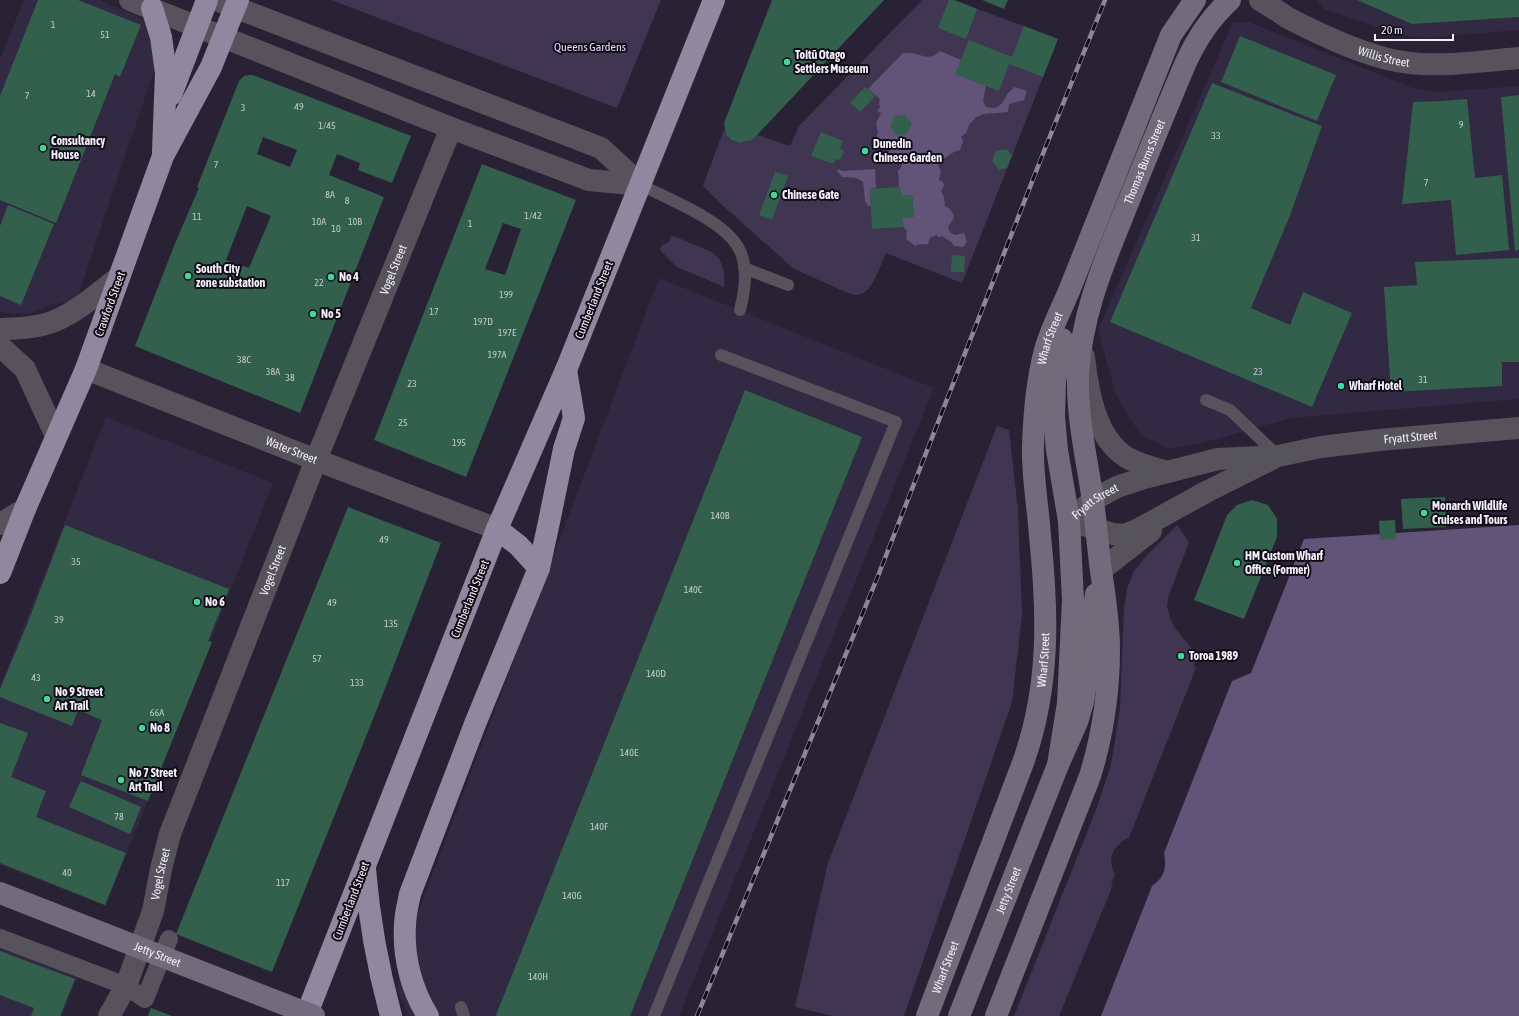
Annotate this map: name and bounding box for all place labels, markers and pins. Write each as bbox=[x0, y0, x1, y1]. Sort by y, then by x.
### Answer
place label: Toitū Otago Settlers Museum bbox=[795, 48, 869, 76]
marker: Toitū Otago Settlers Museum bbox=[782, 57, 792, 67]
place label: Consultancy House bbox=[51, 134, 105, 162]
place label: Dunedin Chinese Garden bbox=[873, 137, 942, 165]
marker: Consultancy House bbox=[38, 143, 48, 153]
marker: Dunedin Chinese Garden bbox=[860, 146, 870, 156]
place label: Chinese Gate bbox=[782, 188, 840, 202]
marker: Chinese Gate bbox=[769, 190, 779, 200]
place label: South City zone substation bbox=[196, 262, 266, 290]
place label: No 4 bbox=[339, 270, 359, 284]
marker: South City zone substation bbox=[183, 271, 193, 281]
marker: No 4 bbox=[326, 272, 336, 282]
place label: No 5 bbox=[321, 307, 341, 321]
marker: No 5 bbox=[308, 309, 318, 319]
place label: Wharf Hotel bbox=[1348, 379, 1403, 393]
marker: Wharf Hotel bbox=[1336, 381, 1346, 391]
place label: Monarch Wildlife Cruises and Tours bbox=[1432, 499, 1508, 527]
marker: Monarch Wildlife Cruises and Tours bbox=[1419, 508, 1429, 518]
place label: HM Custom Wharf Office (Former) bbox=[1245, 549, 1324, 577]
marker: HM Custom Wharf Office (Former) bbox=[1232, 558, 1242, 568]
place label: No 6 bbox=[205, 595, 225, 609]
marker: No 6 bbox=[192, 597, 202, 607]
place label: Toroa 1989 bbox=[1189, 649, 1239, 663]
marker: Toroa 1989 bbox=[1176, 651, 1186, 661]
place label: No 9 Street Art Trail bbox=[54, 685, 104, 713]
marker: No 9 Street Art Trail bbox=[42, 694, 52, 704]
place label: No 8 bbox=[150, 721, 170, 735]
marker: No 8 bbox=[137, 723, 147, 733]
place label: No 7 Street Art Trail bbox=[128, 766, 178, 794]
marker: No 7 Street Art Trail bbox=[116, 775, 126, 785]

